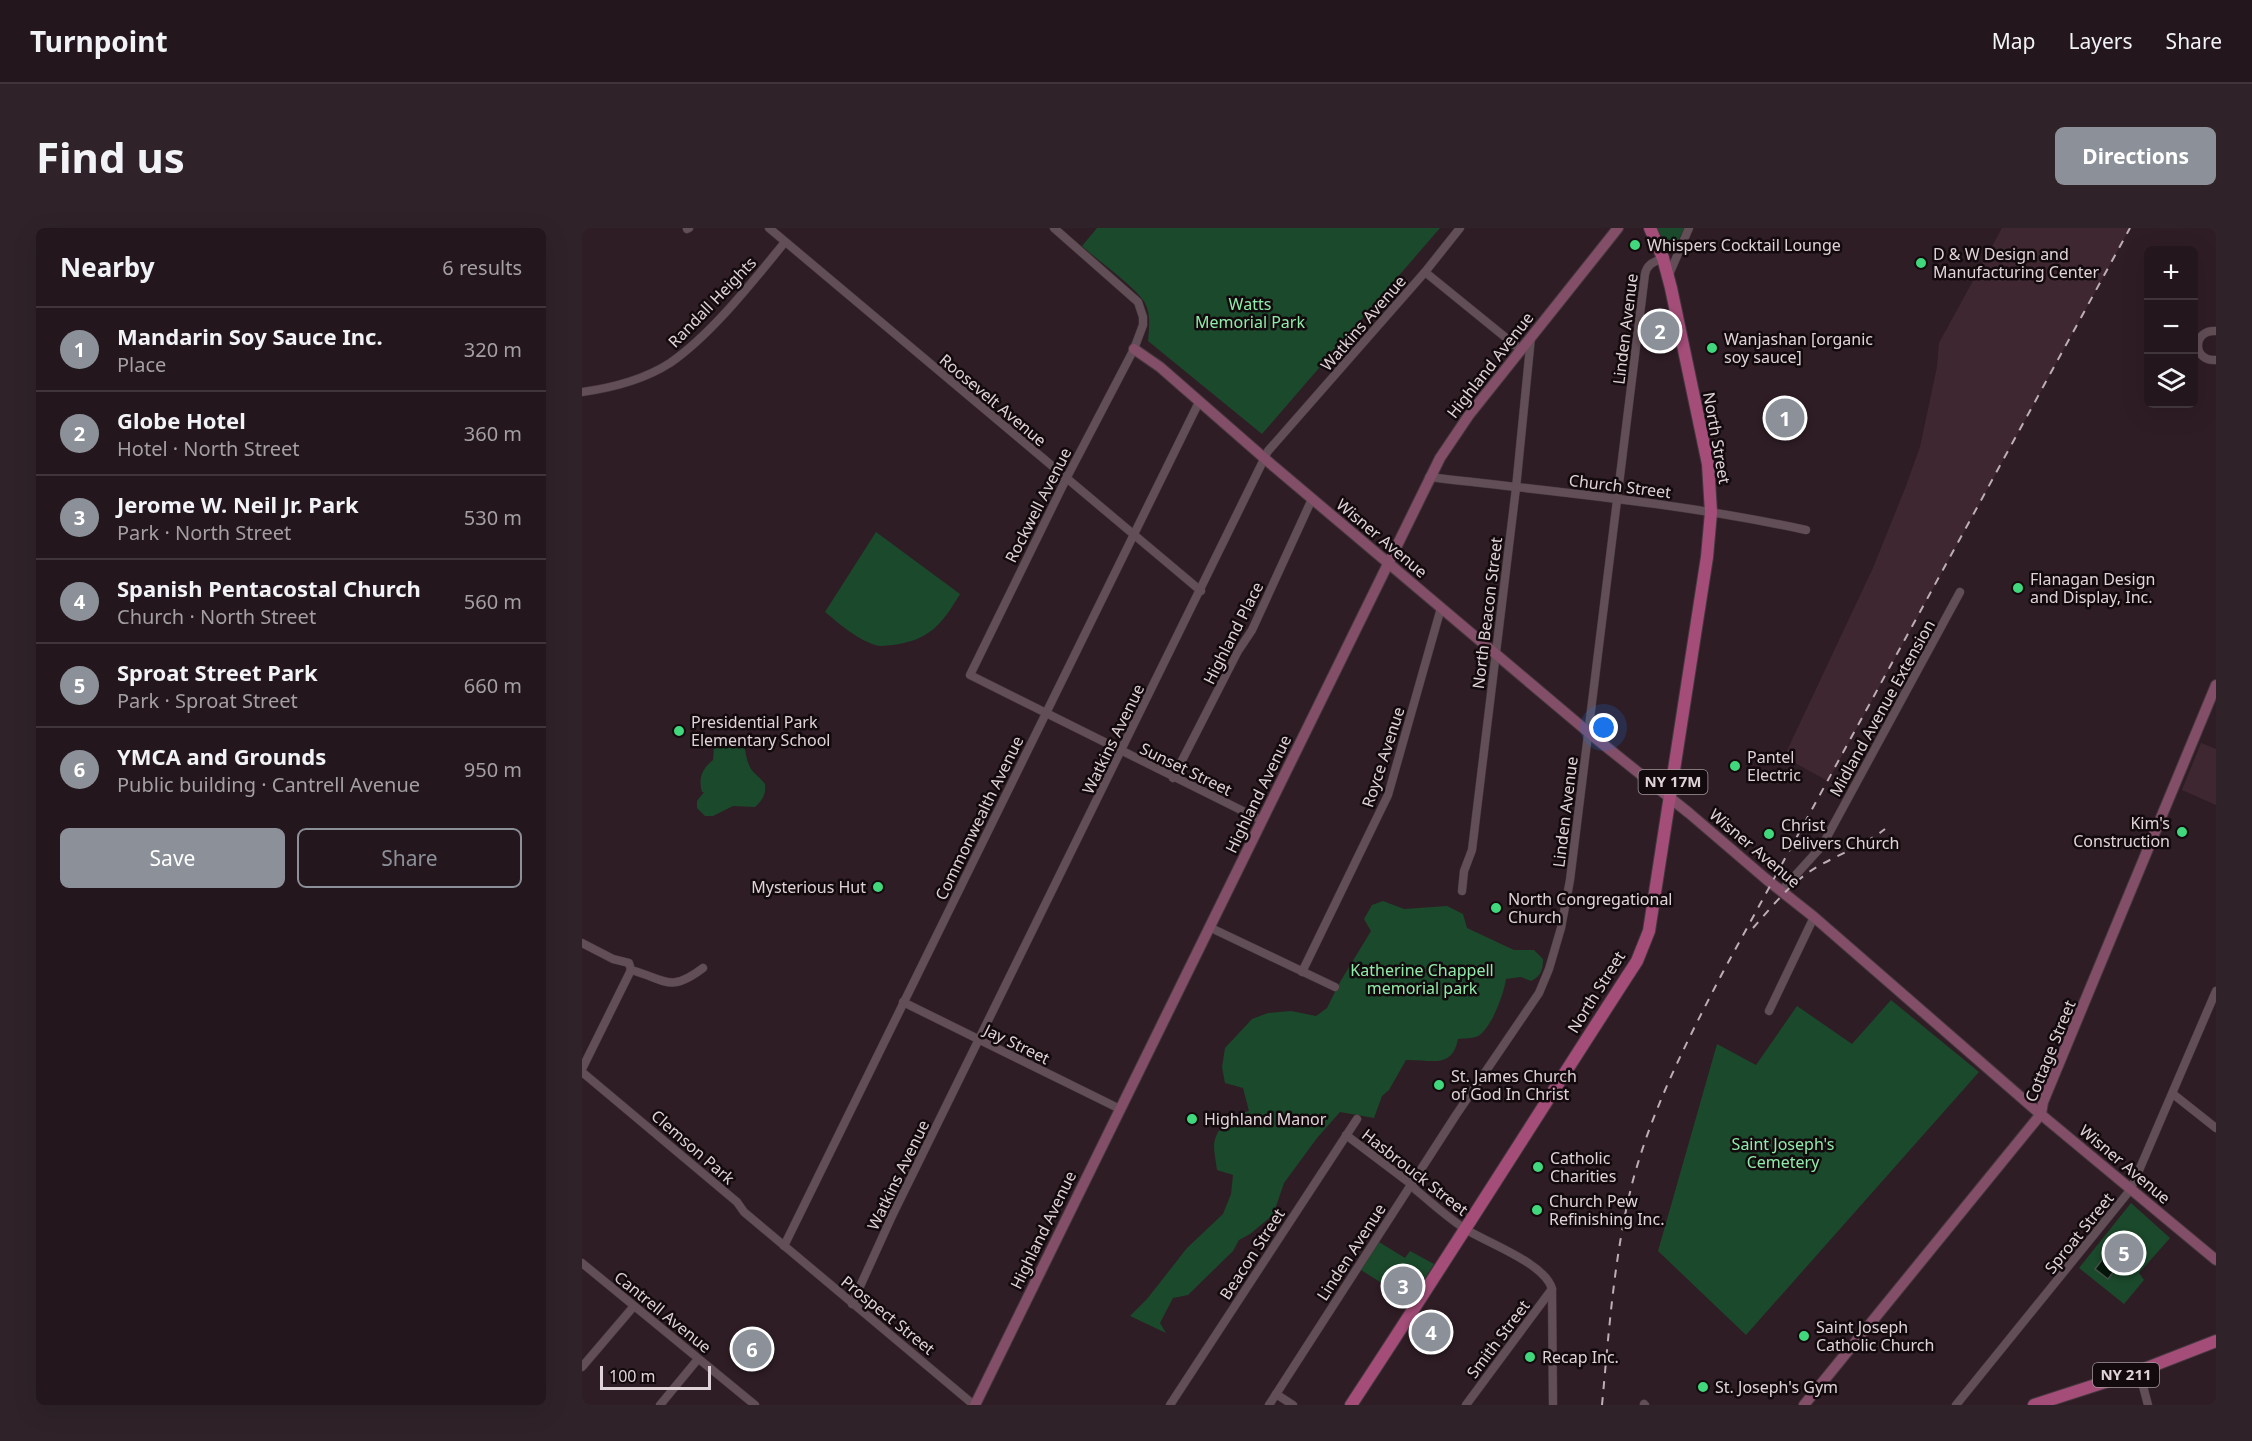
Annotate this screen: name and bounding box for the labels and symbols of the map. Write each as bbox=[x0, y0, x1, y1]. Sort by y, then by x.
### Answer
place label: Whispers Cocktail Lounge bbox=[1647, 234, 1841, 256]
marker: Whispers Cocktail Lounge bbox=[1628, 238, 1642, 252]
place label: D & W Design and Manufacturing Center bbox=[1933, 243, 2100, 283]
street label: Randall Heights bbox=[663, 252, 761, 352]
marker: D & W Design and Manufacturing Center bbox=[1914, 256, 1928, 270]
street label: Watkins Avenue bbox=[1315, 271, 1411, 375]
street label: Linden Avenue bbox=[1607, 272, 1643, 386]
park label: Watts Memorial Park bbox=[1195, 293, 1305, 333]
street label: Highland Avenue bbox=[1442, 307, 1538, 423]
pin: 2 bbox=[1640, 308, 1680, 354]
place label: Wanjashan [organic soy sauce] bbox=[1724, 328, 1873, 368]
marker: Wanjashan [organic soy sauce] bbox=[1705, 341, 1719, 355]
street label: Roosevelt Avenue bbox=[935, 349, 1051, 451]
street label: North Street bbox=[1698, 390, 1736, 486]
pin: 1 bbox=[1766, 396, 1804, 441]
street label: Rockwell Avenue bbox=[1000, 444, 1076, 566]
street label: Church Street bbox=[1568, 469, 1672, 503]
street label: Wisner Avenue bbox=[1332, 493, 1432, 583]
street label: North Beacon Street bbox=[1467, 536, 1507, 690]
place label: Flanagan Design and Display, Inc. bbox=[2030, 568, 2155, 608]
street label: Highland Place bbox=[1198, 578, 1268, 688]
marker: Flanagan Design and Display, Inc. bbox=[2011, 581, 2025, 595]
street label: Midland Avenue Extension bbox=[1824, 616, 1940, 800]
street label: Watkins Avenue bbox=[1077, 680, 1149, 798]
street label: Royce Avenue bbox=[1356, 704, 1410, 810]
place label: Presidential Park Elementary School bbox=[691, 711, 830, 751]
your location bbox=[1589, 713, 1618, 742]
marker: Presidential Park Elementary School bbox=[672, 724, 686, 738]
street label: Highland Avenue bbox=[1220, 731, 1296, 857]
street label: Commonwealth Avenue bbox=[930, 732, 1028, 904]
street label: Sunset Street bbox=[1136, 737, 1236, 801]
place label: Pantel Electric bbox=[1747, 746, 1801, 786]
street label: Linden Avenue bbox=[1547, 755, 1583, 869]
marker: Pantel Electric bbox=[1728, 759, 1742, 773]
road number: NY 17M bbox=[1638, 770, 1708, 794]
street label: Wisner Avenue bbox=[1705, 803, 1805, 893]
place label: Kim's Construction bbox=[2073, 812, 2170, 852]
place label: Christ Delivers Church bbox=[1781, 814, 1899, 854]
marker: Kim's Construction bbox=[2175, 825, 2189, 839]
marker: Christ Delivers Church bbox=[1762, 827, 1776, 841]
place label: Mysterious Hut bbox=[751, 876, 866, 898]
marker: Mysterious Hut bbox=[871, 880, 885, 894]
place label: North Congregational Church bbox=[1508, 888, 1673, 928]
marker: North Congregational Church bbox=[1489, 901, 1503, 915]
street label: North Street bbox=[1562, 947, 1630, 1037]
park label: Katherine Chappell memorial park bbox=[1350, 959, 1494, 999]
street label: Cottage Street bbox=[2020, 997, 2081, 1105]
street label: Jay Street bbox=[979, 1018, 1054, 1069]
place label: St. James Church of God In Christ bbox=[1451, 1065, 1577, 1105]
marker: St. James Church of God In Christ bbox=[1432, 1078, 1446, 1092]
street label: Clemson Park bbox=[647, 1105, 740, 1190]
place label: Highland Manor bbox=[1204, 1108, 1327, 1130]
marker: Highland Manor bbox=[1185, 1112, 1199, 1126]
street label: Watkins Avenue bbox=[862, 1116, 934, 1234]
street label: Wisner Avenue bbox=[2075, 1119, 2175, 1209]
street label: Hasbrouck Street bbox=[1357, 1124, 1473, 1221]
park label: Saint Joseph's Cemetery bbox=[1732, 1133, 1834, 1173]
place label: Catholic Charities bbox=[1550, 1147, 1616, 1187]
marker: Catholic Charities bbox=[1531, 1160, 1545, 1174]
street label: Highland Avenue bbox=[1005, 1167, 1081, 1293]
street label: Sproat Street bbox=[2040, 1188, 2119, 1278]
place label: Church Pew Refinishing Inc. bbox=[1549, 1190, 1664, 1230]
street label: Linden Avenue bbox=[1311, 1199, 1391, 1305]
marker: Church Pew Refinishing Inc. bbox=[1530, 1203, 1544, 1217]
street label: Beacon Street bbox=[1214, 1204, 1290, 1304]
pin: 5 bbox=[2104, 1230, 2144, 1276]
pin: 3 bbox=[1384, 1264, 1422, 1308]
street label: Cantrell Avenue bbox=[610, 1266, 716, 1358]
street label: Prospect Street bbox=[837, 1270, 940, 1360]
street label: Smith Street bbox=[1461, 1295, 1535, 1383]
pin: 4 bbox=[1412, 1310, 1450, 1354]
place label: Saint Joseph Catholic Church bbox=[1816, 1316, 1934, 1356]
pin: 6 bbox=[732, 1326, 772, 1372]
marker: Saint Joseph Catholic Church bbox=[1797, 1329, 1811, 1343]
place label: Recap Inc. bbox=[1542, 1346, 1619, 1368]
marker: Recap Inc. bbox=[1523, 1350, 1537, 1364]
scale bar bbox=[600, 1363, 711, 1390]
road number: NY 211 bbox=[2093, 1363, 2159, 1387]
place label: St. Joseph's Gym bbox=[1715, 1376, 1838, 1398]
marker: St. Joseph's Gym bbox=[1696, 1380, 1710, 1394]

